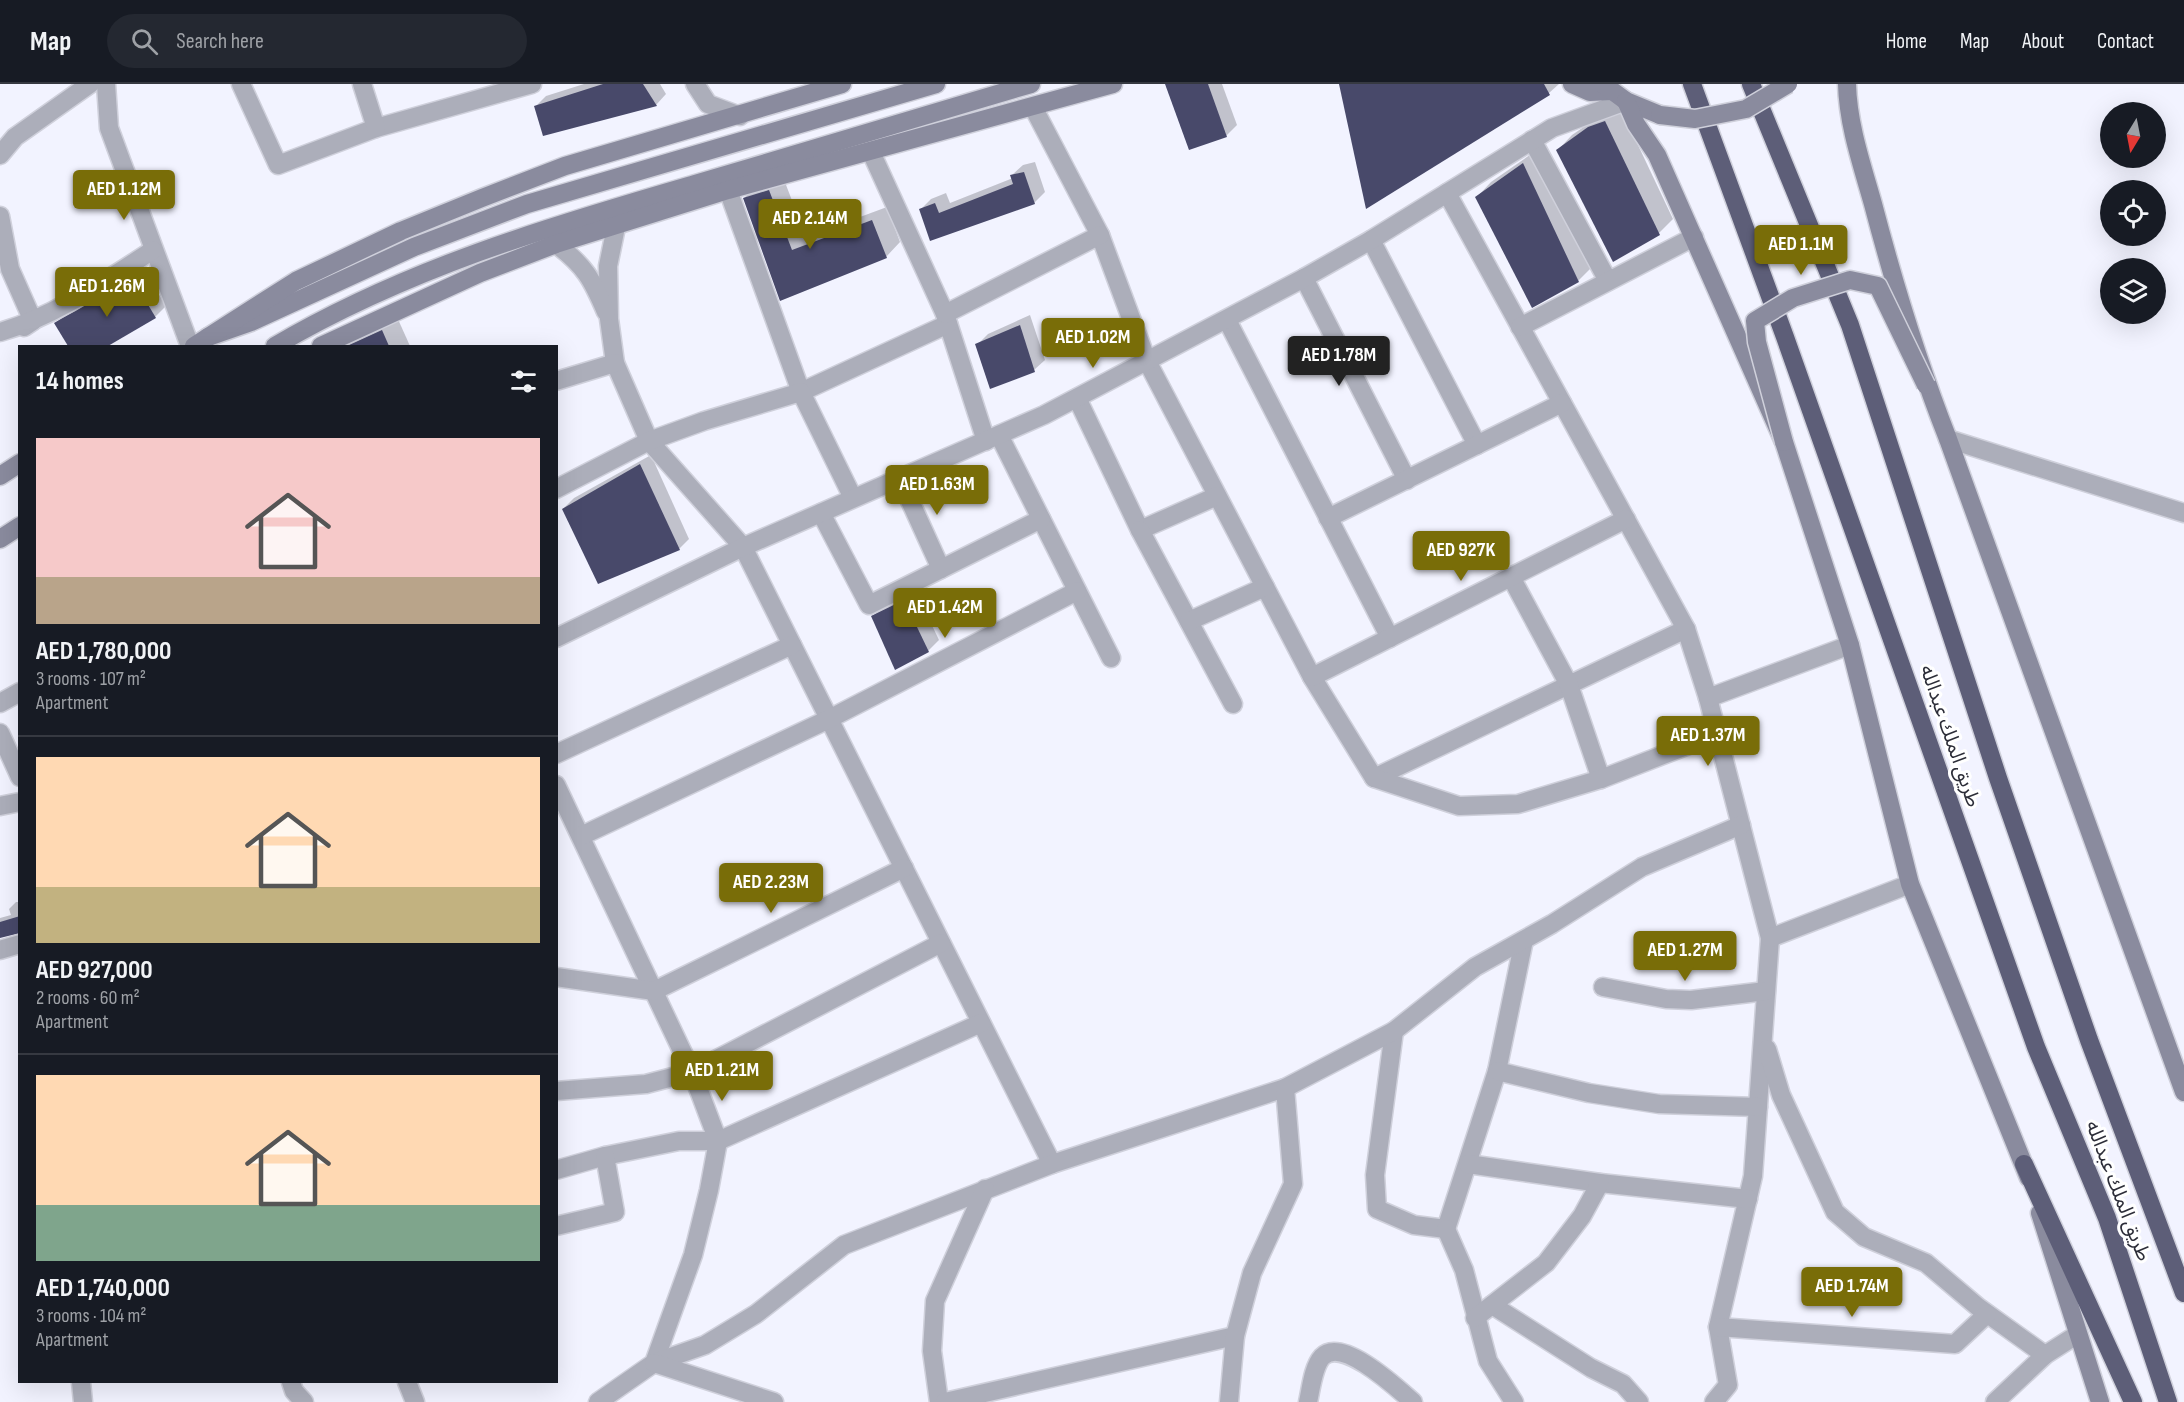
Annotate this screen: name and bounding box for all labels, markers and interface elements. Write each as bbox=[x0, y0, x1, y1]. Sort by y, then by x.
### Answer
search box bbox=[107, 14, 527, 68]
text: Map bbox=[30, 25, 71, 58]
icon: search bbox=[128, 25, 161, 58]
text: Search here bbox=[176, 28, 264, 55]
text: Home bbox=[1886, 29, 1927, 54]
text: Map bbox=[1960, 29, 1989, 54]
text: About bbox=[2022, 29, 2064, 54]
text: Contact bbox=[2097, 29, 2154, 54]
north arrow bbox=[2100, 102, 2166, 168]
map controls bbox=[2100, 102, 2166, 324]
pin: AED 1.12M bbox=[55, 170, 193, 221]
text: AED 1.12M bbox=[87, 177, 161, 201]
button: locate bbox=[2100, 180, 2166, 246]
pin: AED 2.14M bbox=[741, 199, 879, 250]
text: AED 2.14M bbox=[772, 206, 848, 230]
pin: AED 1.1M bbox=[1739, 225, 1863, 276]
text: AED 1.1M bbox=[1768, 232, 1834, 256]
button: layers bbox=[2100, 258, 2166, 324]
pin: AED 1.26M bbox=[38, 267, 176, 318]
text: AED 1.26M bbox=[69, 274, 145, 298]
pin: AED 1.02M bbox=[1024, 318, 1162, 369]
text: AED 1.02M bbox=[1055, 325, 1131, 349]
pin: AED 1.78M bbox=[1270, 336, 1408, 387]
text: AED 1.78M bbox=[1302, 343, 1376, 367]
icon: filters bbox=[507, 365, 540, 398]
text: 14 homes bbox=[36, 366, 124, 397]
pin: AED 1.63M bbox=[868, 465, 1006, 516]
text: AED 1.63M bbox=[899, 472, 975, 496]
icon: home bbox=[234, 477, 342, 585]
pin: AED 927K bbox=[1399, 531, 1523, 582]
text: AED 927K bbox=[1427, 538, 1495, 562]
pin: AED 1.42M bbox=[876, 588, 1014, 639]
text: AED 1.42M bbox=[907, 595, 983, 619]
text: AED 1,780,000 bbox=[36, 636, 171, 667]
street label: طريق الملك عبدالله bbox=[1914, 662, 1986, 810]
text: 3 rooms · 107 m² bbox=[36, 667, 146, 691]
text: Apartment bbox=[36, 691, 109, 715]
pin: AED 1.37M bbox=[1639, 716, 1777, 767]
text: AED 1.37M bbox=[1671, 723, 1745, 747]
icon: home bbox=[234, 796, 342, 904]
pin: AED 2.23M bbox=[702, 863, 840, 914]
text: AED 2.23M bbox=[733, 870, 809, 894]
pin: AED 1.27M bbox=[1616, 931, 1754, 982]
text: AED 1.27M bbox=[1647, 938, 1723, 962]
text: AED 927,000 bbox=[36, 955, 153, 986]
text: 2 rooms · 60 m² bbox=[36, 986, 140, 1010]
text: Apartment bbox=[36, 1010, 109, 1034]
pin: AED 1.21M bbox=[653, 1051, 791, 1102]
text: AED 1.21M bbox=[685, 1058, 759, 1082]
icon: home bbox=[234, 1114, 342, 1222]
street label: طريق الملك عبدالله bbox=[2080, 1117, 2156, 1265]
pin: AED 1.74M bbox=[1783, 1267, 1921, 1318]
text: AED 1,740,000 bbox=[36, 1273, 170, 1304]
text: AED 1.74M bbox=[1815, 1274, 1889, 1298]
text: 3 rooms · 104 m² bbox=[36, 1304, 146, 1328]
text: Apartment bbox=[36, 1328, 109, 1352]

